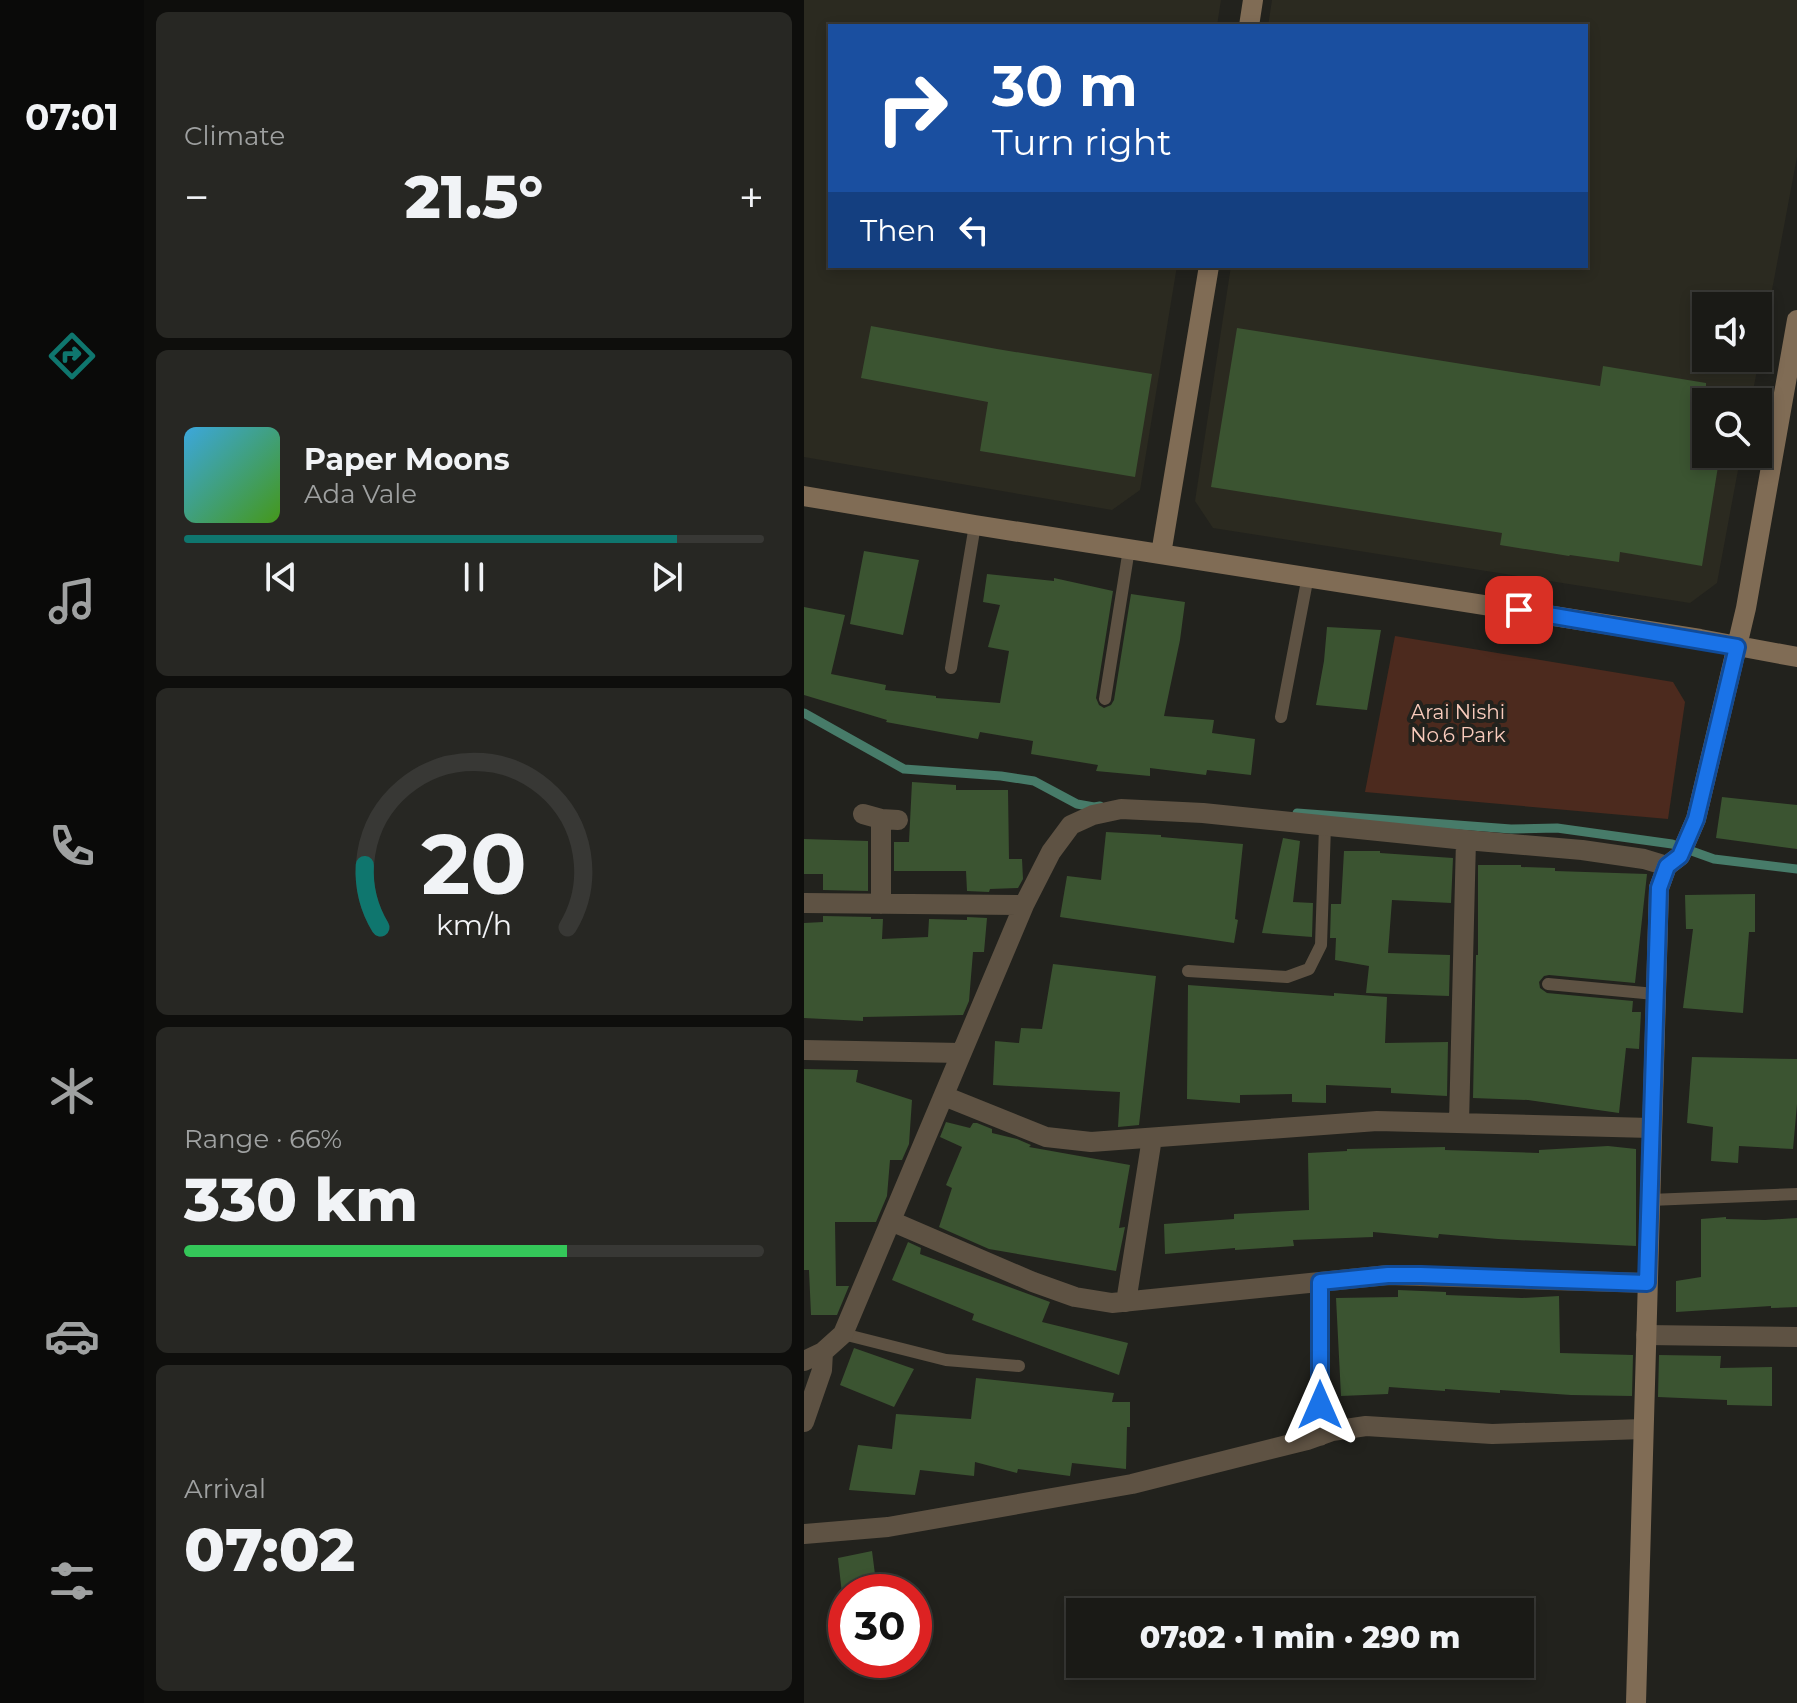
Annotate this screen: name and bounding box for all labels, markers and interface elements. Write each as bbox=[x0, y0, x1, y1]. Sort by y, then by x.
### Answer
text: 30 m bbox=[992, 52, 1138, 120]
icon: right bbox=[860, 56, 964, 160]
text: 07:01 bbox=[25, 95, 119, 139]
text: Climate bbox=[184, 120, 285, 152]
text: Turn right bbox=[992, 120, 1172, 164]
text: 21.5° bbox=[405, 160, 543, 233]
text: − bbox=[184, 170, 209, 224]
text: + bbox=[739, 170, 764, 224]
icon: left bbox=[952, 208, 996, 252]
text: Then bbox=[860, 212, 936, 249]
map controls bbox=[1692, 292, 1772, 468]
button: sound bbox=[1692, 292, 1772, 372]
icon: directions bbox=[44, 328, 100, 384]
button: search bbox=[1692, 388, 1772, 468]
text: Paper Moons bbox=[304, 441, 510, 478]
text: Ada Vale bbox=[304, 478, 417, 510]
icon: previous bbox=[259, 555, 303, 599]
icon: pause bbox=[452, 555, 496, 599]
icon: next bbox=[645, 555, 689, 599]
icon: music bbox=[44, 573, 100, 629]
pin bbox=[1485, 576, 1553, 644]
icon: arrive bbox=[1497, 588, 1541, 632]
park label: Arai Nishi No.6 Park bbox=[1410, 700, 1506, 747]
text: 20 bbox=[421, 812, 527, 914]
icon: phone bbox=[44, 818, 100, 874]
text: km/h bbox=[436, 907, 512, 942]
icon: climate bbox=[44, 1063, 100, 1119]
text: Range · 66% bbox=[184, 1123, 342, 1155]
text: 330 km bbox=[184, 1163, 418, 1236]
icon: car bbox=[44, 1308, 100, 1364]
position arrow bbox=[1278, 1363, 1362, 1447]
text: Arrival bbox=[184, 1473, 266, 1505]
text: 07:02 bbox=[184, 1513, 355, 1586]
icon: filters bbox=[44, 1553, 100, 1609]
speed limit sign: 30 bbox=[828, 1574, 932, 1678]
text: 07:02 · 1 min · 290 m bbox=[1140, 1619, 1460, 1656]

